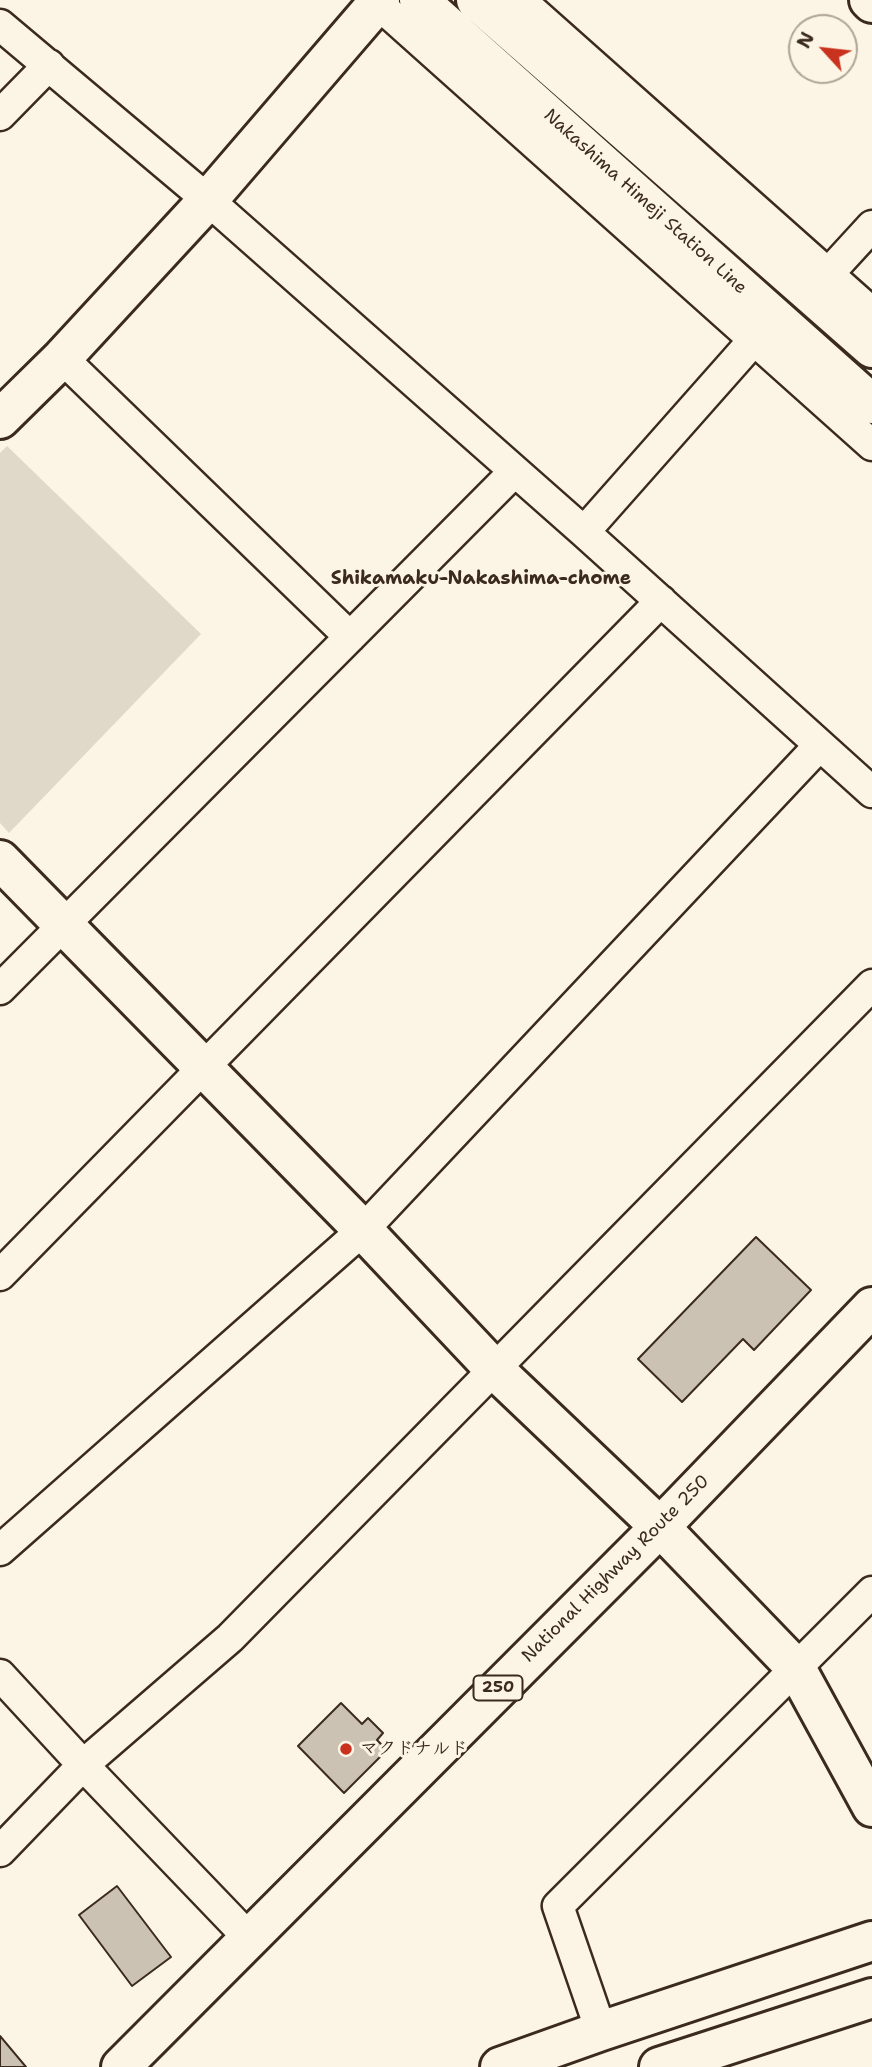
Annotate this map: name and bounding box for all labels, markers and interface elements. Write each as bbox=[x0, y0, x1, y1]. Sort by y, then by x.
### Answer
north arrow bbox=[788, 14, 858, 84]
text: N bbox=[791, 28, 820, 53]
street label: Nakashima Himeji Station Line bbox=[539, 105, 751, 299]
district label: Shikamaku-Nakashima-chome bbox=[331, 568, 631, 590]
street label: National Highway Route 250 bbox=[518, 1471, 714, 1667]
road number: 250 bbox=[474, 1676, 522, 1700]
place label: マクドナルド bbox=[360, 1738, 468, 1760]
marker: マクドナルド bbox=[338, 1741, 354, 1757]

